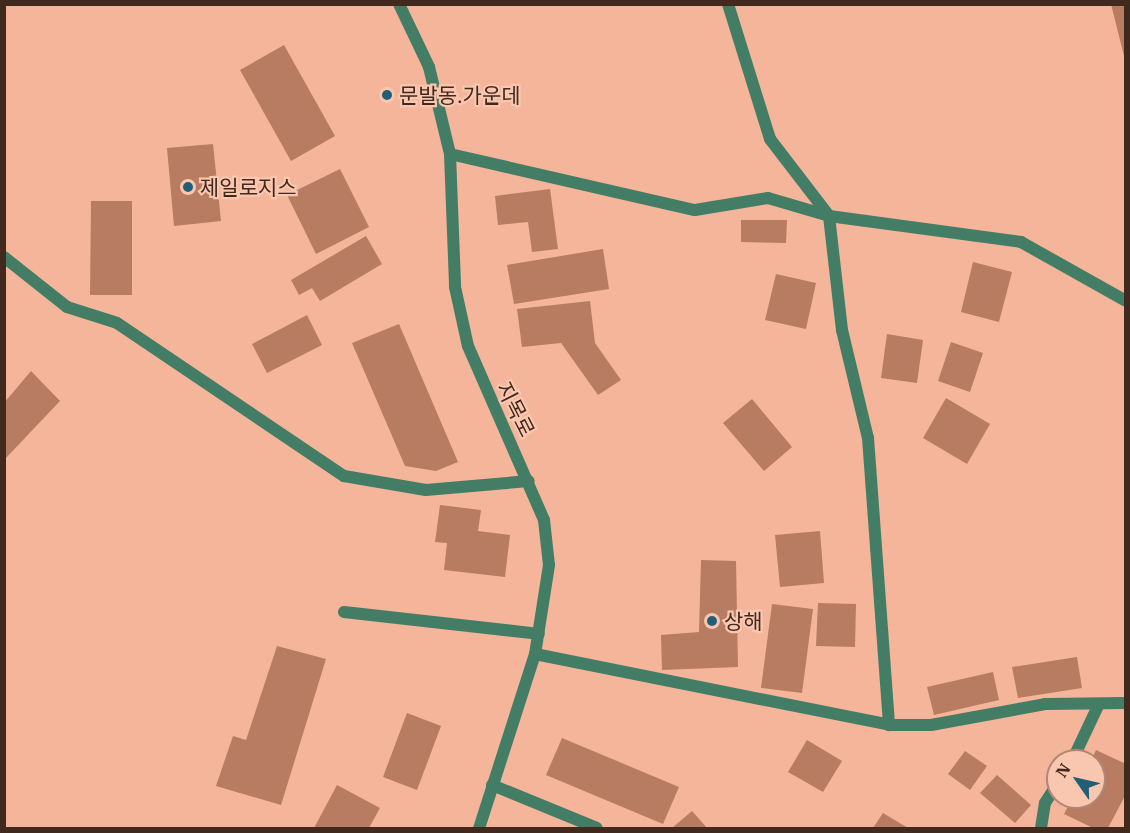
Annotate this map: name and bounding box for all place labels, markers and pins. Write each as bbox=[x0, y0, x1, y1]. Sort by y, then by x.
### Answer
place label: 문발동.가운데 bbox=[399, 82, 521, 108]
marker: 문발동.가운데 bbox=[380, 88, 394, 102]
place label: 제일로지스 bbox=[200, 174, 297, 200]
marker: 제일로지스 bbox=[181, 180, 195, 194]
place label: 상해 bbox=[724, 608, 763, 634]
marker: 상해 bbox=[705, 614, 719, 628]

